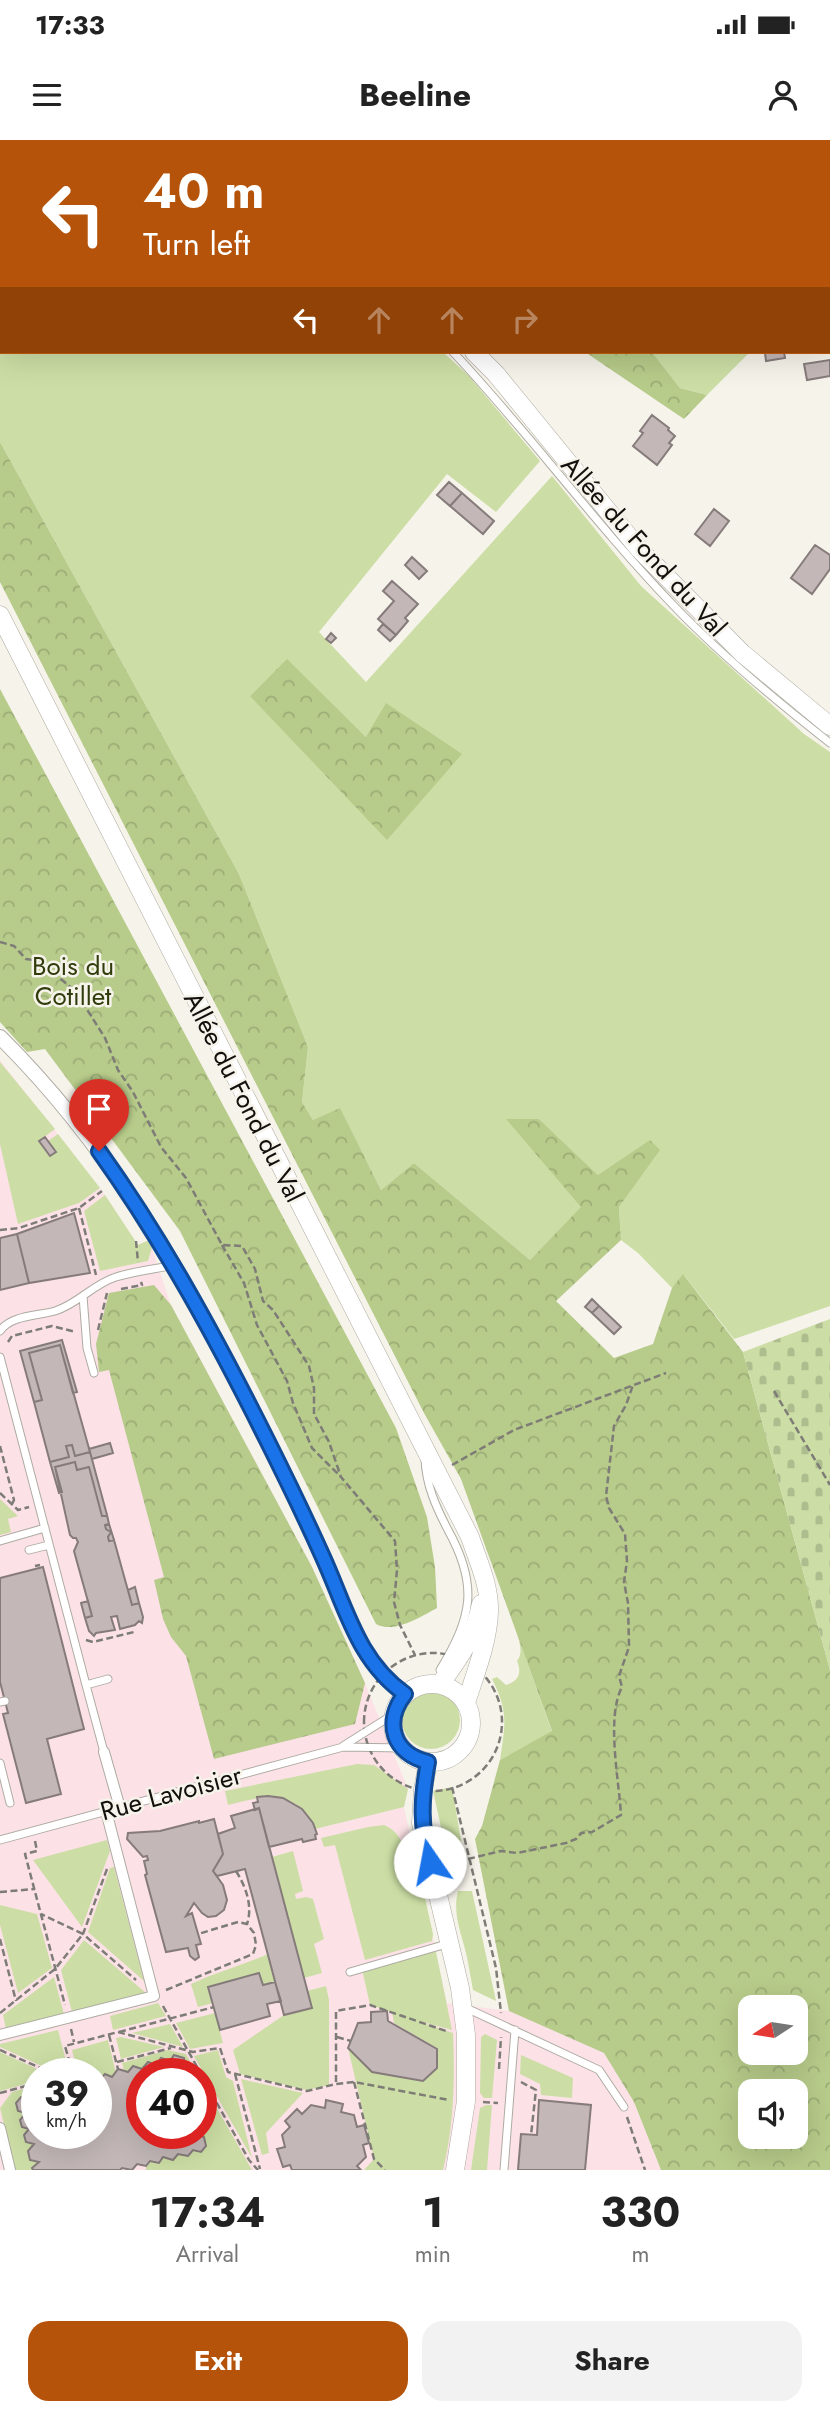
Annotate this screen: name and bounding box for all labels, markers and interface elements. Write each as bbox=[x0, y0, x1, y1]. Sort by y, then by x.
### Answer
text: 17:33 bbox=[35, 6, 105, 44]
text: Beeline bbox=[359, 72, 471, 118]
icon: menu bbox=[28, 76, 66, 114]
icon: person bbox=[764, 76, 802, 114]
text: 40 m bbox=[143, 156, 265, 226]
icon: left bbox=[28, 168, 119, 259]
text: Turn left bbox=[143, 221, 250, 267]
icon: left bbox=[287, 301, 325, 339]
icon: ahead bbox=[360, 301, 398, 339]
icon: ahead bbox=[433, 301, 471, 339]
icon: right bbox=[506, 301, 544, 339]
street label: Allée du Fond du Val bbox=[552, 447, 736, 645]
park label: Bois du Cotillet bbox=[32, 947, 114, 1015]
street label: Allée du Fond du Val bbox=[174, 985, 314, 1209]
pin bbox=[69, 1079, 129, 1151]
icon: arrive bbox=[80, 1090, 118, 1128]
street label: Rue Lavoisier bbox=[96, 1756, 246, 1830]
position arrow bbox=[393, 1825, 467, 1899]
north arrow bbox=[738, 1995, 808, 2065]
map controls bbox=[738, 1995, 808, 2149]
speed limit sign: 40 bbox=[126, 2058, 217, 2149]
text: 39 bbox=[44, 2069, 89, 2119]
button: sound bbox=[738, 2079, 808, 2149]
text: km/h bbox=[46, 2108, 87, 2134]
text: 17:34 bbox=[150, 2182, 265, 2243]
text: 1 bbox=[422, 2182, 444, 2243]
text: 330 bbox=[600, 2182, 680, 2243]
text: Arrival bbox=[176, 2237, 239, 2271]
text: min bbox=[415, 2237, 451, 2271]
text: m bbox=[631, 2237, 649, 2271]
button: Exit bbox=[28, 2321, 408, 2401]
button: Share bbox=[422, 2321, 802, 2401]

